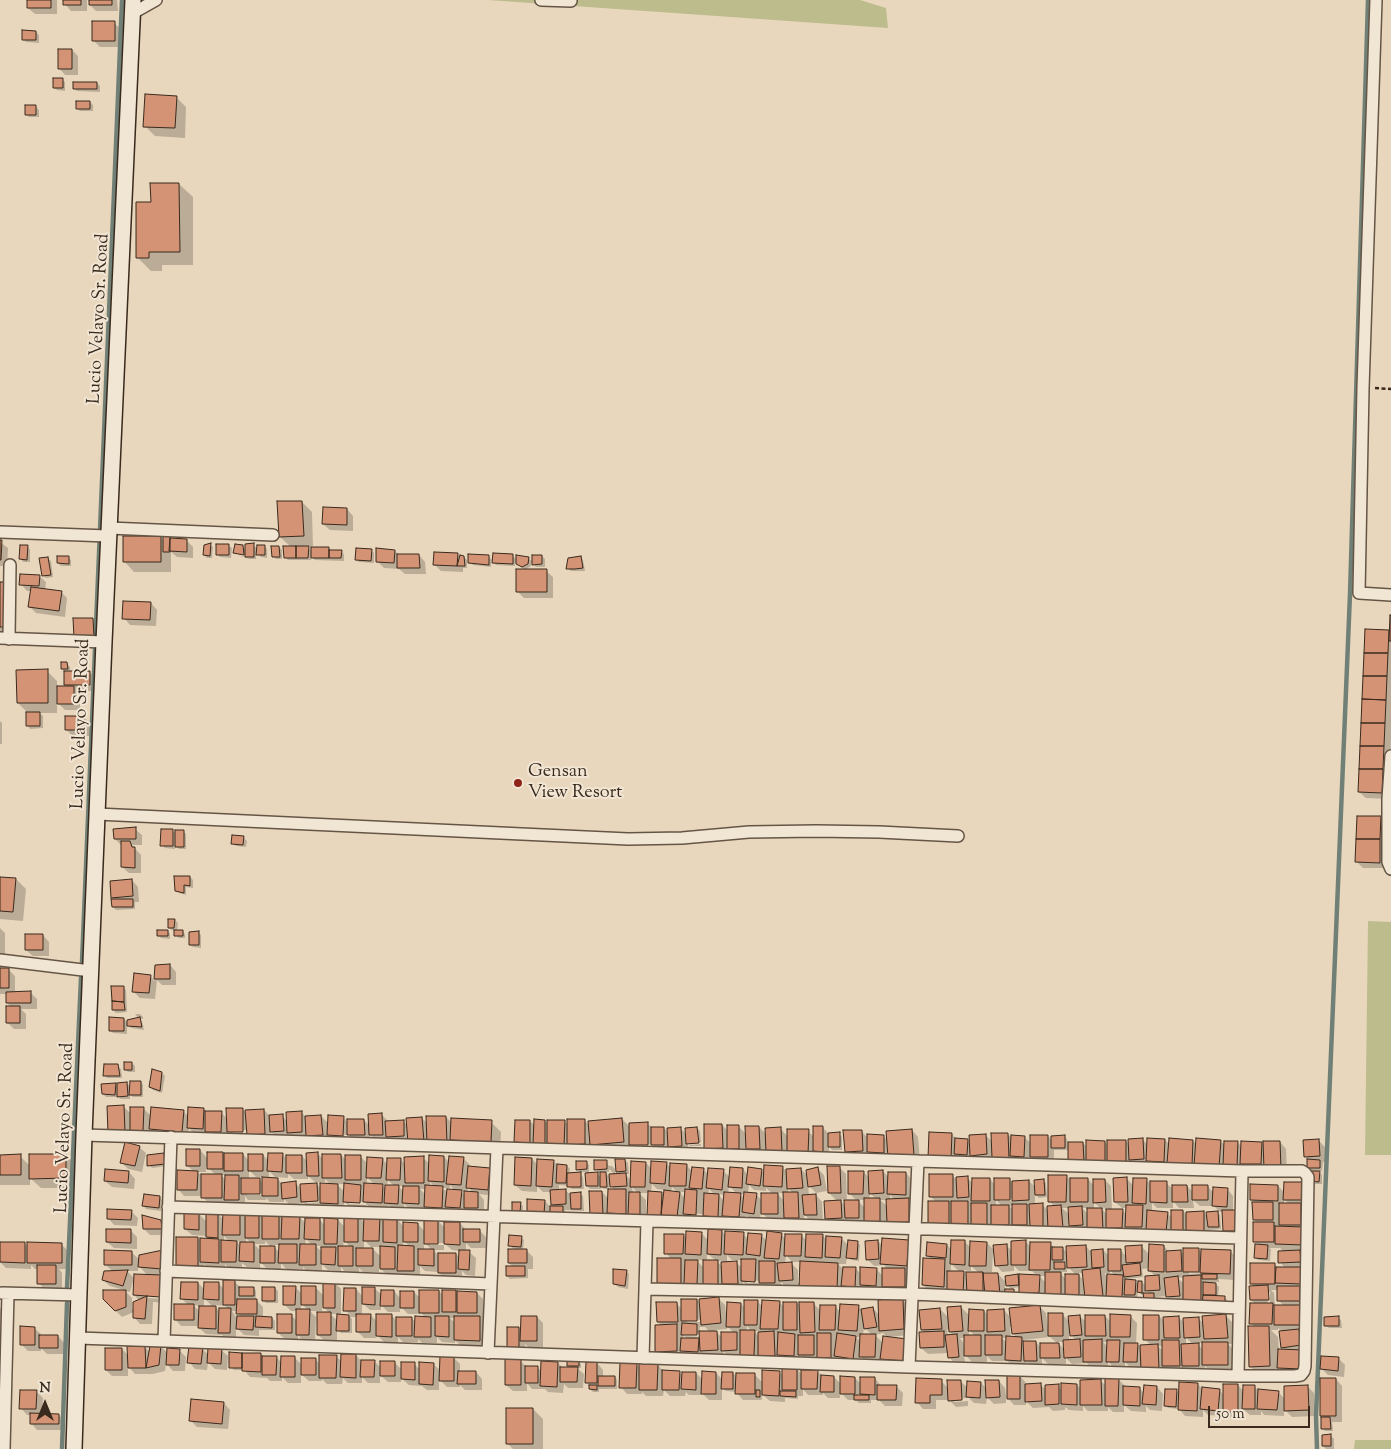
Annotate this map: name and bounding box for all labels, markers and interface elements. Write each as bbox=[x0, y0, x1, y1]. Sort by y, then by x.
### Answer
street label: Lucio Velayo Sr. Road bbox=[85, 233, 115, 405]
street label: Lucio Velayo Sr. Road bbox=[68, 638, 96, 810]
place label: Gensan View Resort bbox=[528, 762, 623, 804]
marker: Gensan View Resort bbox=[512, 777, 524, 789]
street label: Lucio Velayo Sr. Road bbox=[52, 1042, 80, 1214]
north arrow bbox=[20, 1379, 70, 1429]
text: N bbox=[39, 1379, 51, 1399]
scale bar bbox=[1211, 1396, 1314, 1428]
text: 50 m bbox=[1216, 1404, 1245, 1425]

